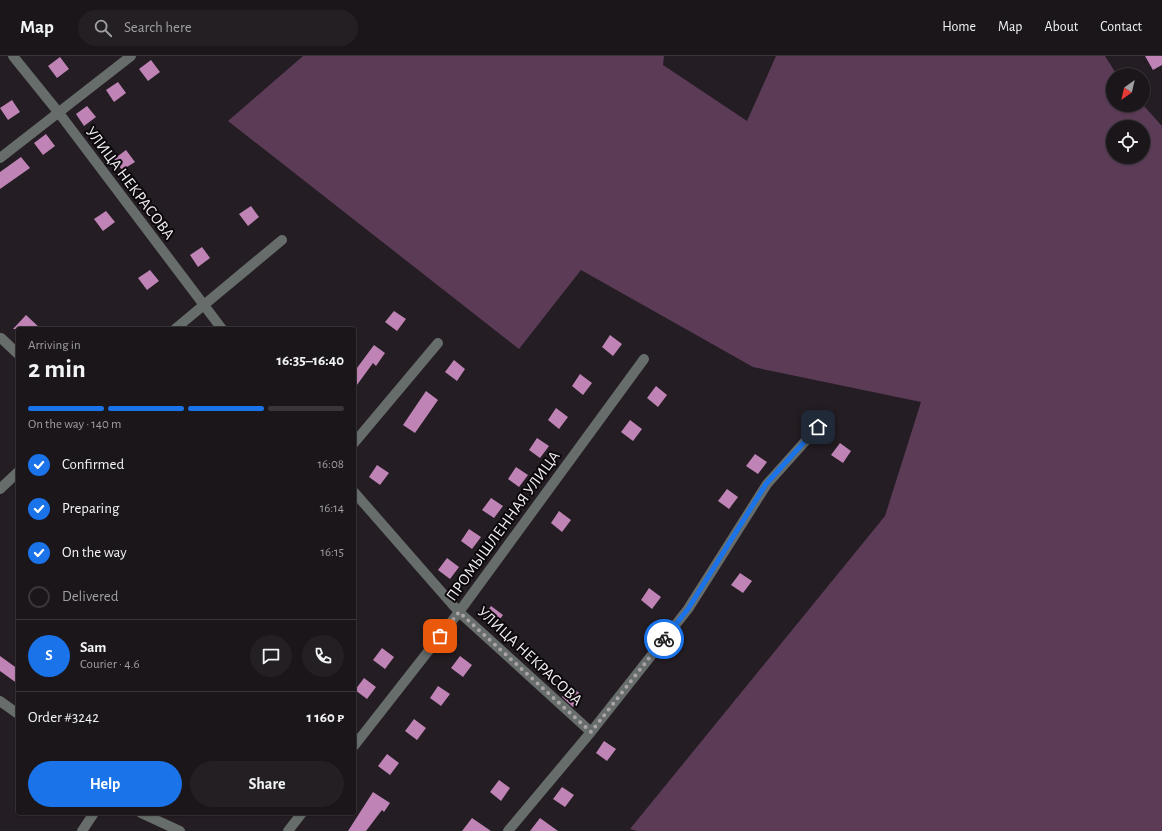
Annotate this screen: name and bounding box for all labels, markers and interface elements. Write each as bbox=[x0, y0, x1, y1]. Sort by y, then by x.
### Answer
search box bbox=[78, 10, 358, 46]
icon: search bbox=[92, 17, 114, 39]
text: Map bbox=[20, 18, 54, 37]
text: Search here bbox=[124, 20, 192, 35]
text: Home bbox=[942, 20, 976, 34]
text: Map bbox=[998, 20, 1022, 34]
text: About bbox=[1044, 20, 1078, 34]
text: Contact bbox=[1100, 20, 1142, 34]
north arrow bbox=[1106, 68, 1150, 112]
map controls bbox=[1106, 68, 1150, 164]
button: locate bbox=[1106, 120, 1150, 164]
street label: УЛИЦА НЕКРАСОВА bbox=[82, 124, 178, 243]
text: Arriving in bbox=[28, 339, 81, 352]
text: 16:35–16:40 bbox=[277, 353, 344, 368]
text: 2 min bbox=[28, 356, 86, 382]
pin bbox=[801, 410, 835, 444]
icon: home bbox=[807, 416, 829, 438]
text: On the way · 140 m bbox=[28, 418, 122, 431]
street label: ПРОМЫШЛЕННАЯ УЛИЦА bbox=[443, 447, 563, 604]
icon: check bbox=[28, 454, 50, 476]
text: Confirmed bbox=[62, 457, 124, 472]
text: 16:08 bbox=[317, 458, 344, 471]
icon: check bbox=[28, 498, 50, 520]
text: Preparing bbox=[62, 501, 119, 516]
text: 16:14 bbox=[320, 502, 344, 515]
icon: check bbox=[28, 542, 50, 564]
text: On the way bbox=[62, 545, 127, 560]
text: 16:15 bbox=[321, 546, 344, 559]
text: Delivered bbox=[62, 589, 119, 604]
street label: УЛИЦА НЕКРАСОВА bbox=[475, 604, 586, 709]
pin bbox=[423, 619, 457, 653]
courier bbox=[644, 619, 684, 659]
icon: bag bbox=[429, 625, 451, 647]
icon: bike bbox=[653, 628, 675, 650]
button: chat bbox=[250, 635, 292, 677]
button: phone bbox=[302, 635, 344, 677]
text: Sam bbox=[80, 640, 106, 655]
text: S bbox=[45, 648, 53, 663]
text: Courier · 4.6 bbox=[80, 658, 140, 671]
text: Order #3242 bbox=[28, 710, 99, 725]
text: 1 160 ₽ bbox=[307, 710, 344, 725]
button: Help bbox=[28, 761, 182, 807]
button: Share bbox=[190, 761, 344, 807]

